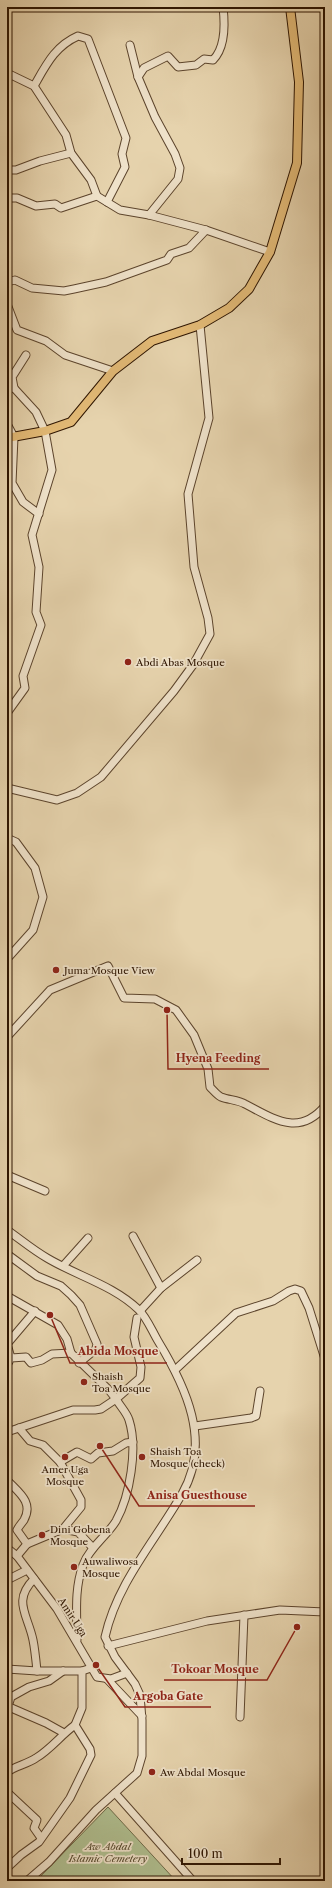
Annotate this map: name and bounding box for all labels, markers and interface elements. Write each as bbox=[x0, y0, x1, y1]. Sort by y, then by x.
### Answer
place label: Abdi Abas Mosque bbox=[135, 656, 225, 669]
marker: Abdi Abas Mosque bbox=[123, 657, 133, 667]
place label: Juma Mosque View bbox=[62, 964, 156, 977]
marker: Juma Mosque View bbox=[51, 965, 61, 975]
callout: Hyena Feeding bbox=[168, 1046, 269, 1069]
text: Hyena Feeding bbox=[176, 1051, 261, 1065]
callout: Abida Mosque bbox=[70, 1340, 167, 1363]
text: Abida Mosque bbox=[77, 1344, 159, 1358]
place label: Shaish Toa Mosque bbox=[92, 1370, 151, 1395]
marker: Shaish Toa Mosque bbox=[79, 1377, 89, 1387]
place label: Shaish Toa Mosque (check) bbox=[150, 1445, 225, 1470]
marker: Amer Uga Mosque bbox=[60, 1452, 70, 1462]
marker: Shaish Toa Mosque (check) bbox=[137, 1452, 147, 1462]
place label: Amer Uga Mosque bbox=[41, 1463, 89, 1488]
callout: Anisa Guesthouse bbox=[139, 1483, 255, 1506]
text: Anisa Guesthouse bbox=[146, 1488, 248, 1502]
place label: Dini Gobena Mosque bbox=[50, 1523, 111, 1548]
marker: Dini Gobena Mosque bbox=[37, 1530, 47, 1540]
place label: Auwaliwosa Mosque bbox=[81, 1555, 139, 1580]
marker: Auwaliwosa Mosque bbox=[69, 1562, 79, 1572]
street label: Amir Uga bbox=[54, 1594, 91, 1640]
callout: Tokoar Mosque bbox=[164, 1657, 267, 1680]
text: Tokoar Mosque bbox=[171, 1662, 259, 1676]
callout: Argoba Gate bbox=[125, 1684, 211, 1707]
text: Argoba Gate bbox=[132, 1689, 203, 1703]
place label: Aw Abdal Mosque bbox=[159, 1766, 246, 1779]
marker: Aw Abdal Mosque bbox=[147, 1767, 157, 1777]
park label: Aw Abdal Islamic Cemetery bbox=[68, 1840, 147, 1865]
scale bar bbox=[182, 1840, 280, 1866]
text: 100 m bbox=[188, 1846, 223, 1861]

